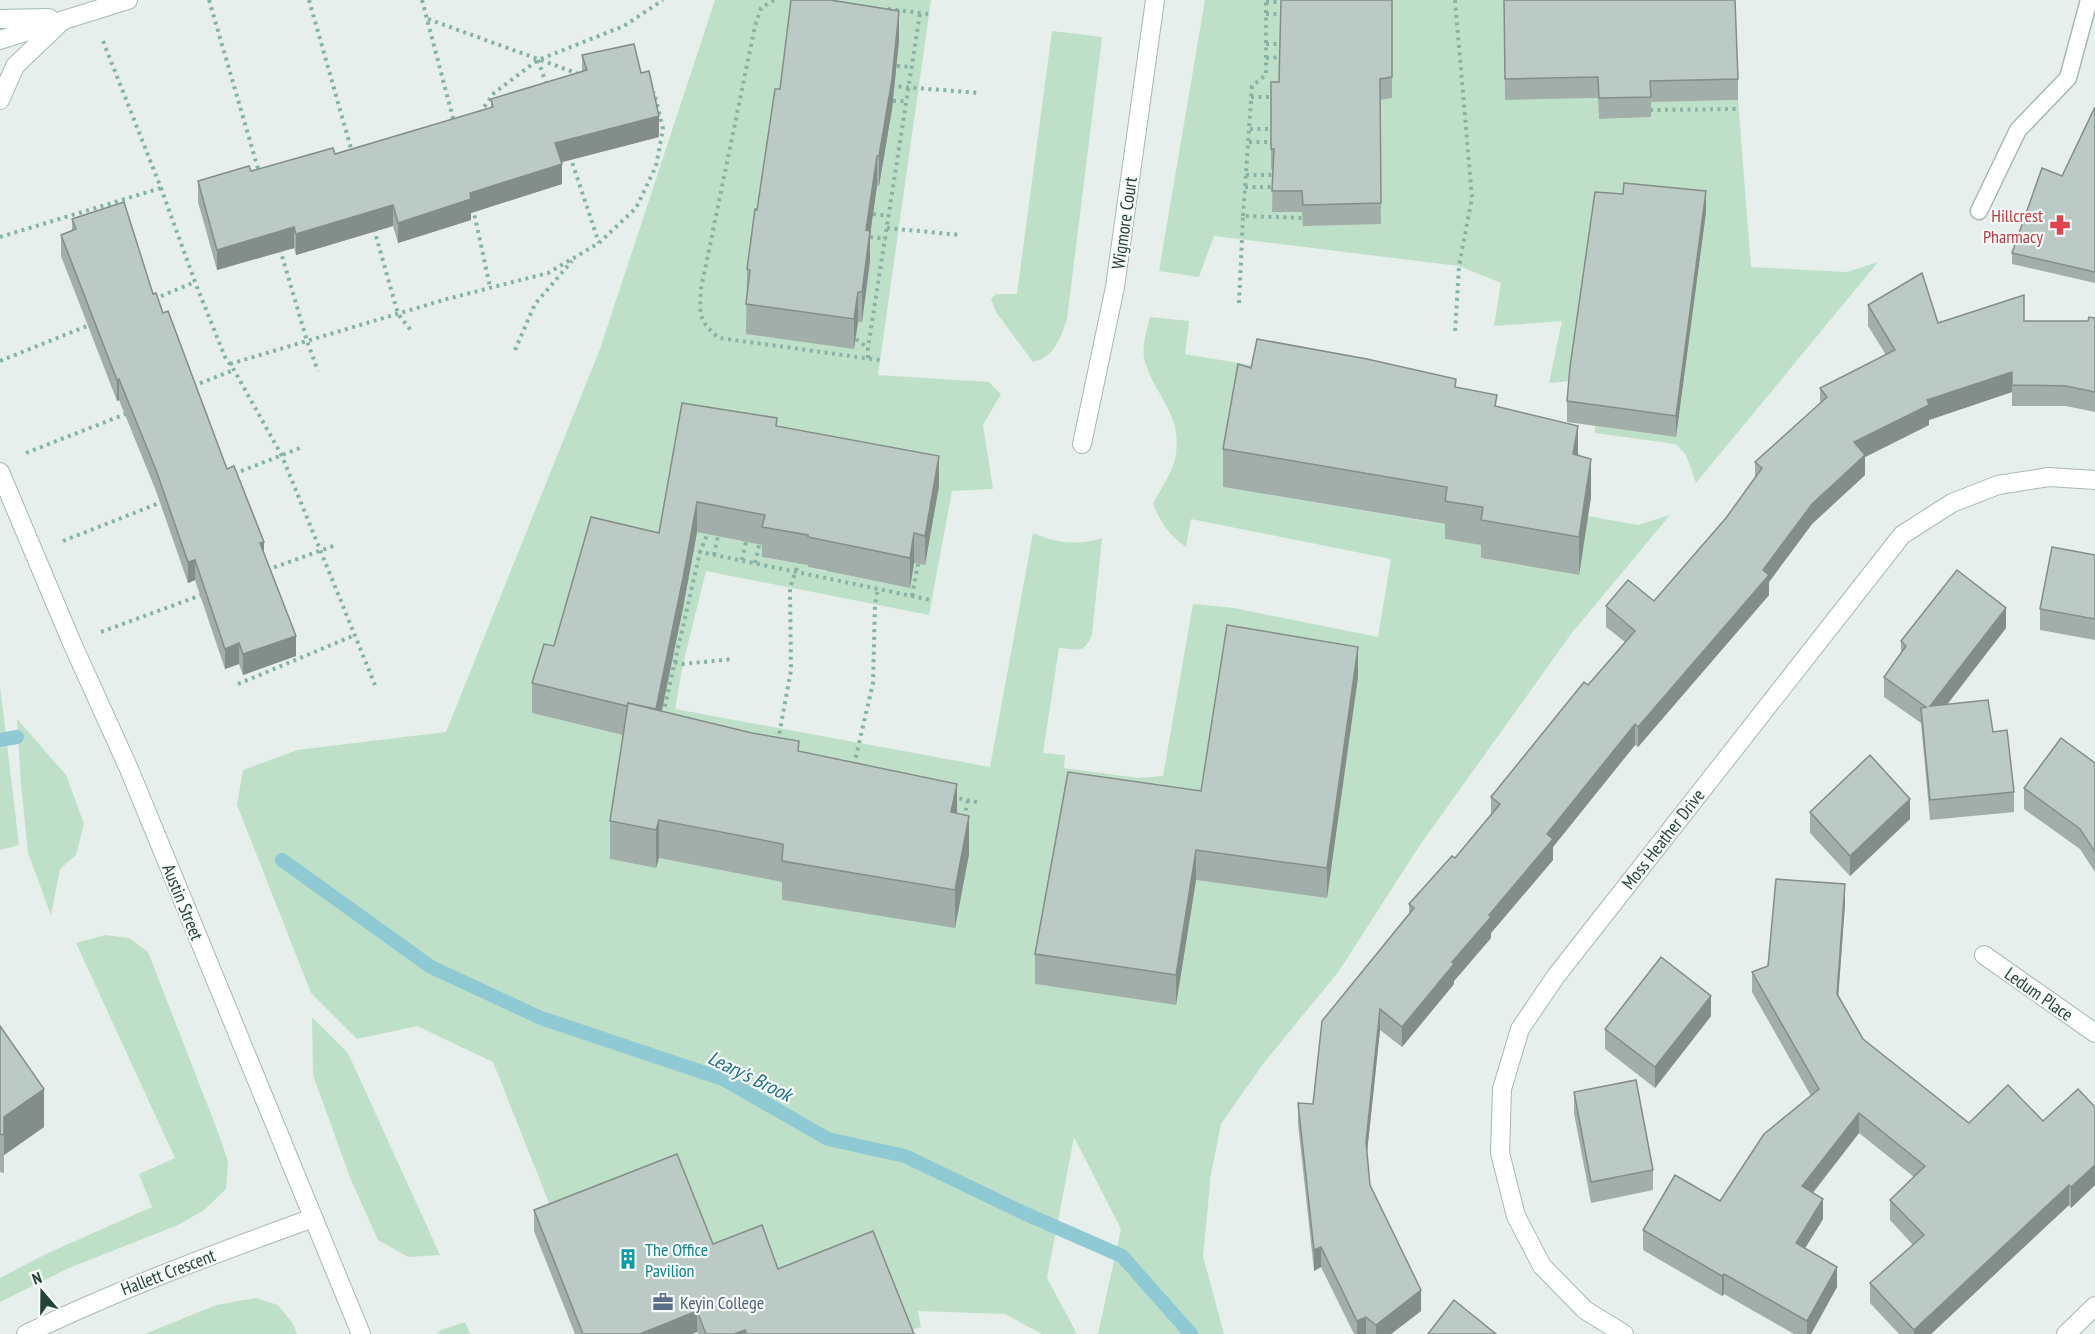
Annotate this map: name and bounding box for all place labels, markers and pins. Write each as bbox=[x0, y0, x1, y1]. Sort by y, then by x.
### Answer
place label: Hillcrest Pharmacy bbox=[1983, 204, 2043, 248]
pharmacy icon: Hillcrest Pharmacy bbox=[2048, 213, 2072, 237]
place label: The Office Pavilion bbox=[645, 1238, 708, 1282]
building icon: The Office Pavilion bbox=[616, 1247, 640, 1271]
office icon: Keyin College bbox=[651, 1290, 675, 1314]
place label: Keyin College bbox=[680, 1291, 764, 1314]

